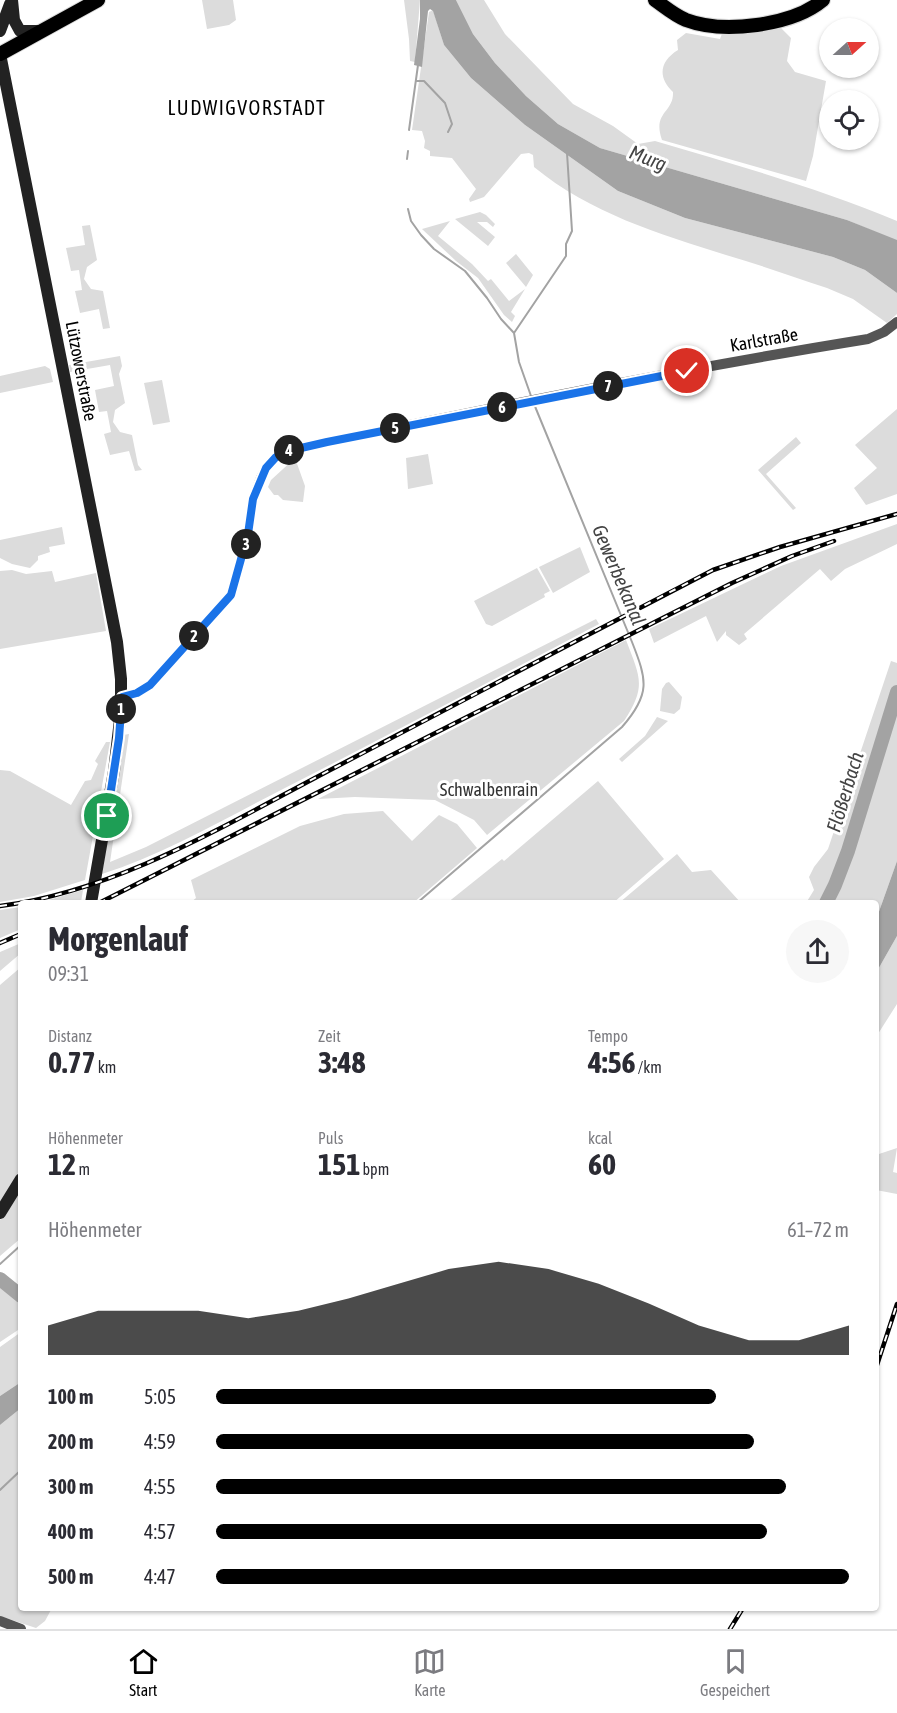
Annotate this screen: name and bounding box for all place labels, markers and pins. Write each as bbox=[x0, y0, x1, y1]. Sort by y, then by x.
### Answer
pin bbox=[661, 345, 712, 396]
pin: 7 bbox=[593, 371, 623, 401]
pin: 6 bbox=[487, 392, 517, 422]
pin: 5 bbox=[380, 413, 410, 443]
pin: 4 bbox=[274, 435, 304, 465]
pin: 3 bbox=[231, 529, 261, 559]
pin: 2 bbox=[179, 621, 209, 651]
pin: 1 bbox=[106, 694, 136, 724]
pin bbox=[81, 790, 132, 841]

